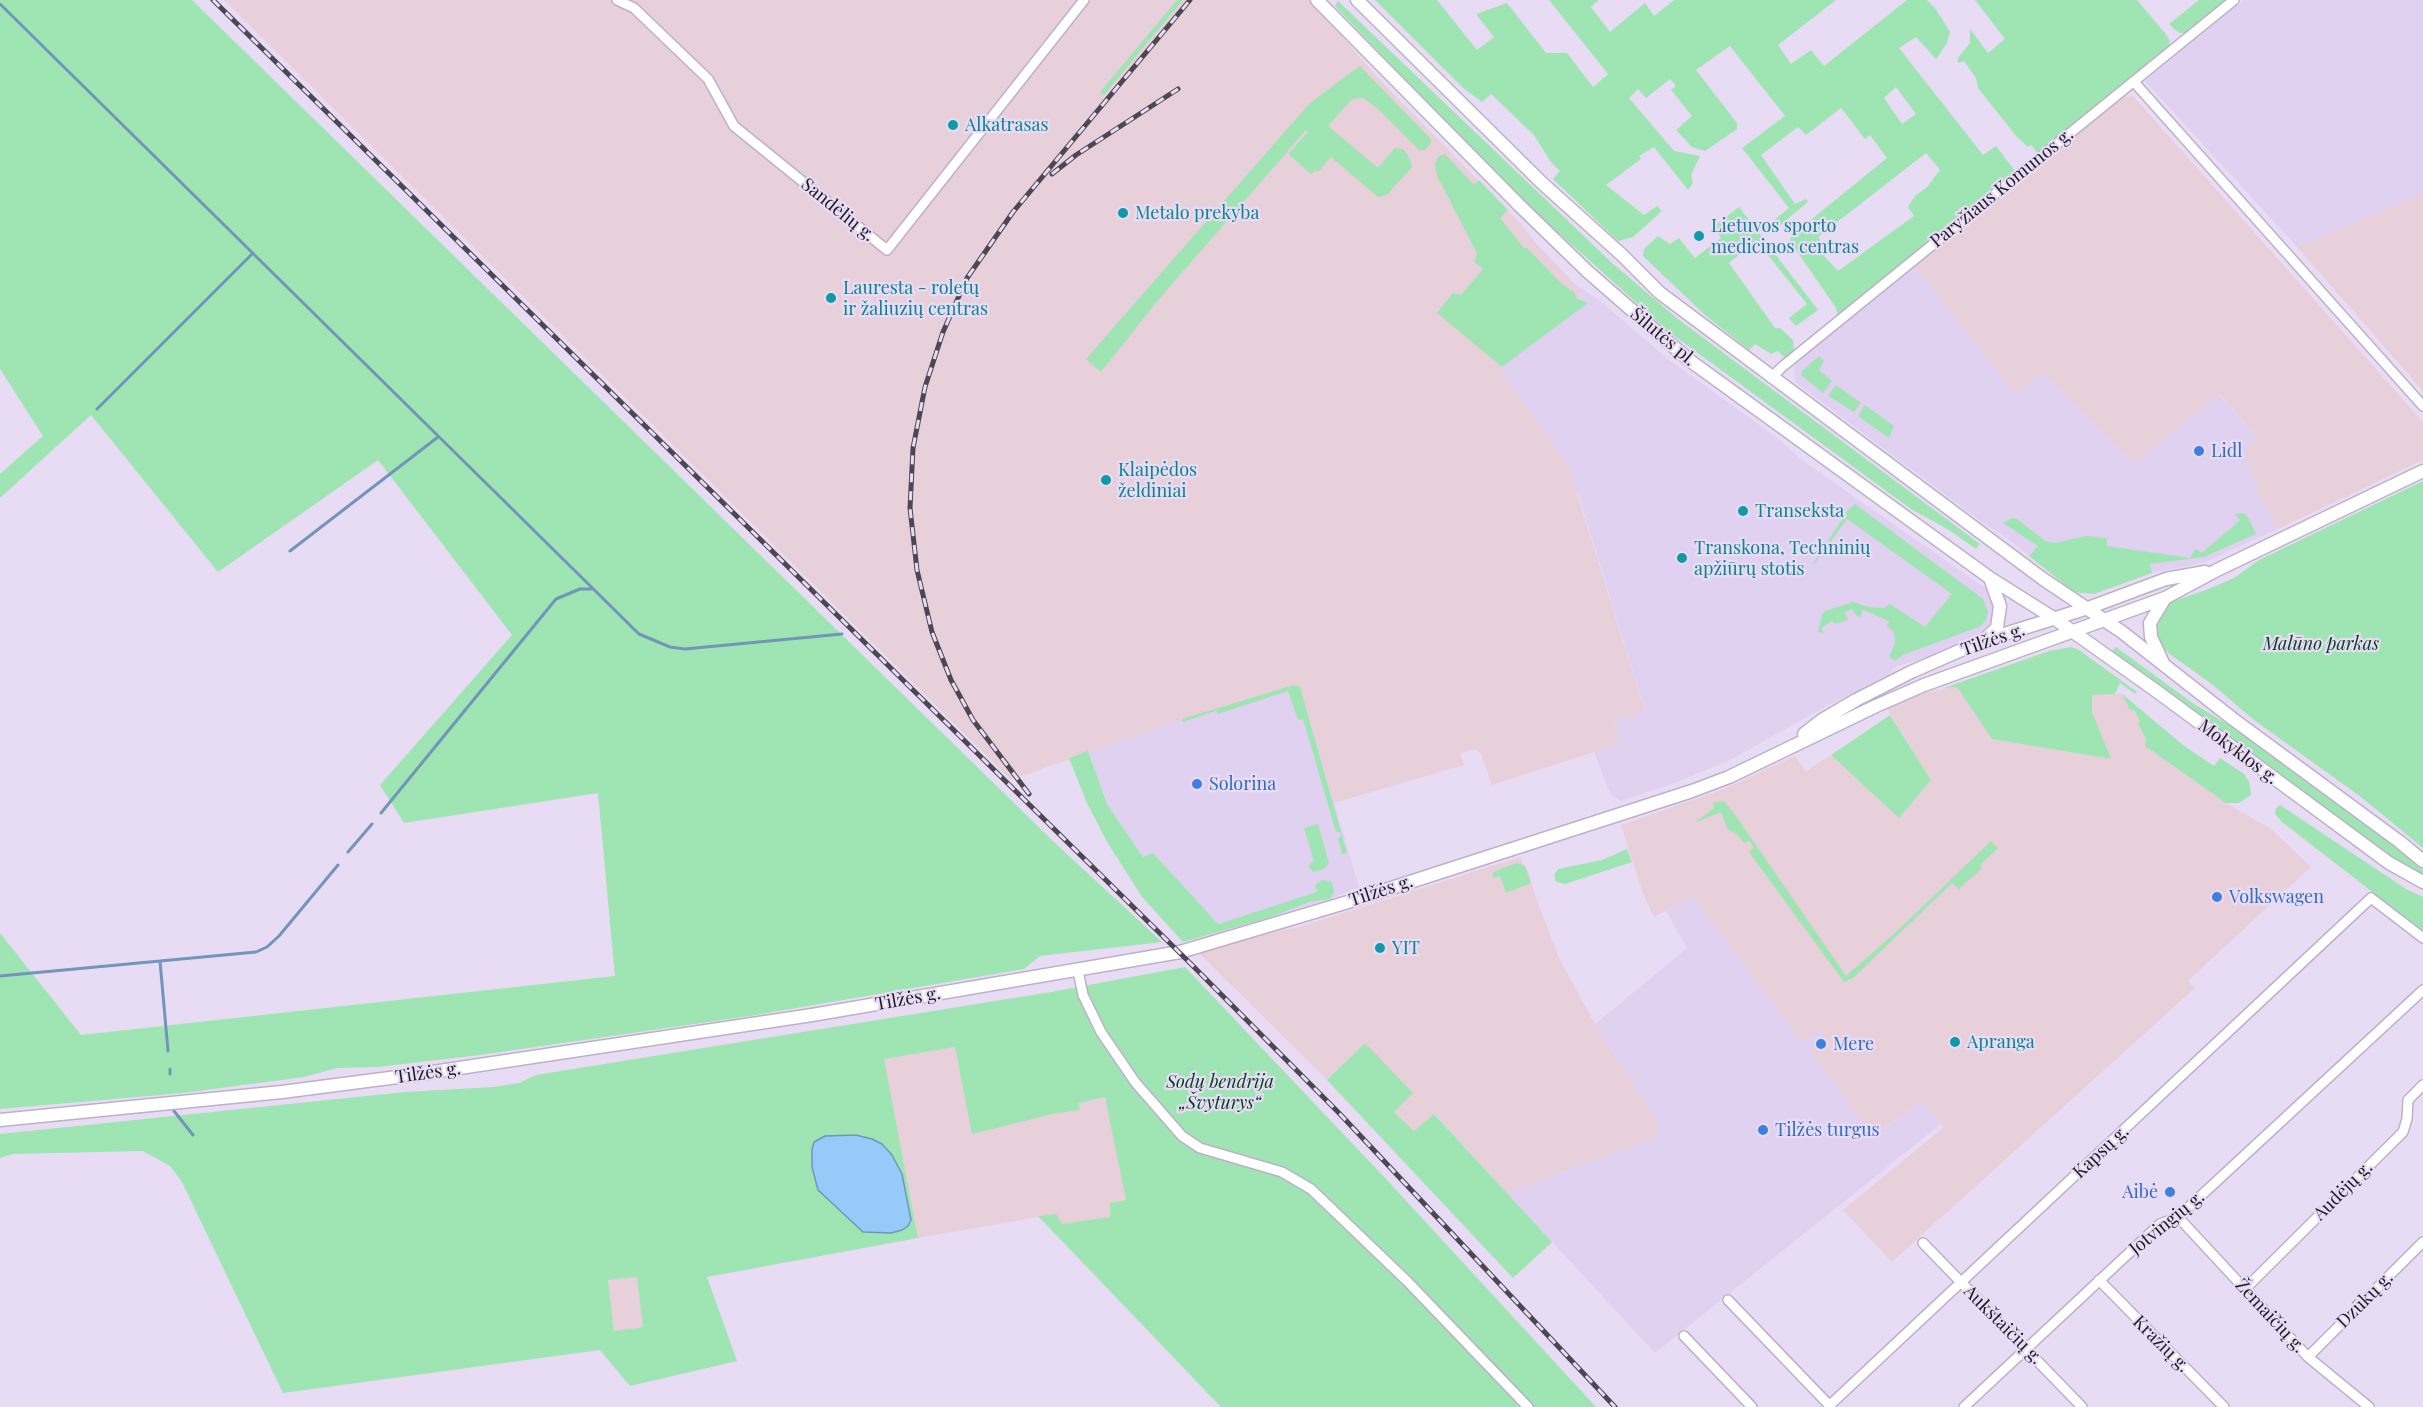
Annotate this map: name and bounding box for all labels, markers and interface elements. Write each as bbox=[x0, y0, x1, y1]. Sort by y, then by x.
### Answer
place label: Alkatrasas bbox=[965, 114, 1049, 136]
marker: Alkatrasas bbox=[946, 118, 960, 132]
street label: Paryžiaus Komunos g. bbox=[1926, 124, 2078, 252]
street label: Sandėlių g. bbox=[797, 174, 879, 246]
place label: Metalo prekyba bbox=[1135, 202, 1259, 224]
marker: Metalo prekyba bbox=[1116, 206, 1130, 220]
place label: Lietuvos sporto medicinos centras bbox=[1711, 215, 1859, 258]
marker: Lietuvos sporto medicinos centras bbox=[1692, 229, 1706, 243]
place label: Lauresta - roletų ir žaliuzių centras bbox=[843, 277, 988, 320]
marker: Lauresta - roletų ir žaliuzių centras bbox=[824, 291, 838, 305]
street label: Šilutės pl. bbox=[1626, 303, 1700, 371]
place label: Lidl bbox=[2211, 440, 2242, 462]
marker: Lidl bbox=[2192, 444, 2206, 458]
place label: Klaipėdos želdiniai bbox=[1118, 459, 1197, 502]
marker: Klaipėdos želdiniai bbox=[1099, 473, 1113, 487]
place label: Transeksta bbox=[1755, 500, 1844, 522]
marker: Transeksta bbox=[1736, 504, 1750, 518]
place label: Transkona, Techninių apžiūrų stotis bbox=[1694, 537, 1870, 580]
marker: Transkona, Techninių apžiūrų stotis bbox=[1675, 551, 1689, 565]
street label: Tilžės g. bbox=[1958, 619, 2028, 661]
park label: Malūno parkas bbox=[2263, 633, 2379, 655]
street label: Mokyklos g. bbox=[2194, 715, 2282, 789]
place label: Solorina bbox=[1209, 773, 1276, 795]
marker: Solorina bbox=[1190, 777, 1204, 791]
street label: Tilžės g. bbox=[1346, 871, 1416, 911]
place label: Volkswagen bbox=[2229, 886, 2324, 908]
marker: Volkswagen bbox=[2210, 890, 2224, 904]
place label: YIT bbox=[1392, 937, 1420, 959]
marker: YIT bbox=[1373, 941, 1387, 955]
street label: Tilžės g. bbox=[874, 983, 942, 1015]
place label: Apranga bbox=[1967, 1031, 2035, 1053]
place label: Mere bbox=[1833, 1033, 1874, 1055]
marker: Apranga bbox=[1948, 1035, 1962, 1049]
marker: Mere bbox=[1814, 1037, 1828, 1051]
street label: Tilžės g. bbox=[394, 1058, 462, 1088]
park label: Sodų bendrija „Švyturys“ bbox=[1166, 1071, 1274, 1114]
place label: Tilžės turgus bbox=[1775, 1119, 1880, 1141]
street label: Kapsų g. bbox=[2069, 1121, 2133, 1183]
marker: Tilžės turgus bbox=[1756, 1123, 1770, 1137]
street label: Audėjų g. bbox=[2309, 1157, 2377, 1225]
place label: Aibė bbox=[2122, 1181, 2158, 1203]
marker: Aibė bbox=[2163, 1185, 2177, 1199]
street label: Jotvingių g. bbox=[2125, 1186, 2209, 1260]
street label: Dzūkų g. bbox=[2332, 1267, 2398, 1333]
street label: Žemaičių g. bbox=[2230, 1275, 2310, 1357]
street label: Aukštaičių g. bbox=[1959, 1281, 2047, 1369]
street label: Kražių g. bbox=[2128, 1311, 2194, 1377]

